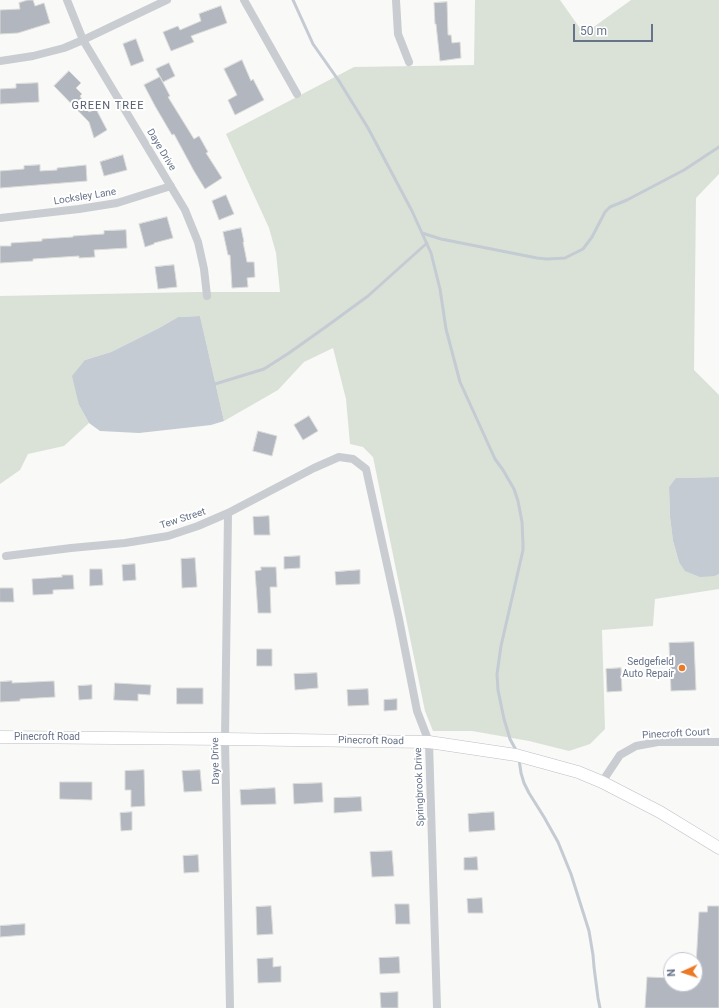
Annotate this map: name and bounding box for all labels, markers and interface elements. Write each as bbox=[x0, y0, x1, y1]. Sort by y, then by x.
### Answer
scale bar bbox=[575, 16, 655, 42]
text: 50 m bbox=[580, 24, 607, 38]
district label: GREEN TREE bbox=[71, 99, 145, 113]
street label: Daye Drive bbox=[144, 127, 178, 173]
street label: Locksley Lane bbox=[53, 186, 117, 208]
street label: Tew Street bbox=[159, 506, 207, 532]
place label: Sedgefield Auto Repair bbox=[622, 656, 674, 680]
marker: Sedgefield Auto Repair bbox=[677, 663, 687, 673]
street label: Pinecroft Court bbox=[642, 726, 710, 742]
street label: Pinecroft Road bbox=[14, 731, 80, 743]
street label: Pinecroft Road bbox=[338, 734, 404, 748]
street label: Daye Drive bbox=[210, 737, 222, 785]
street label: Springbrook Drive bbox=[413, 747, 427, 827]
north arrow bbox=[663, 952, 703, 992]
text: N bbox=[665, 968, 678, 977]

